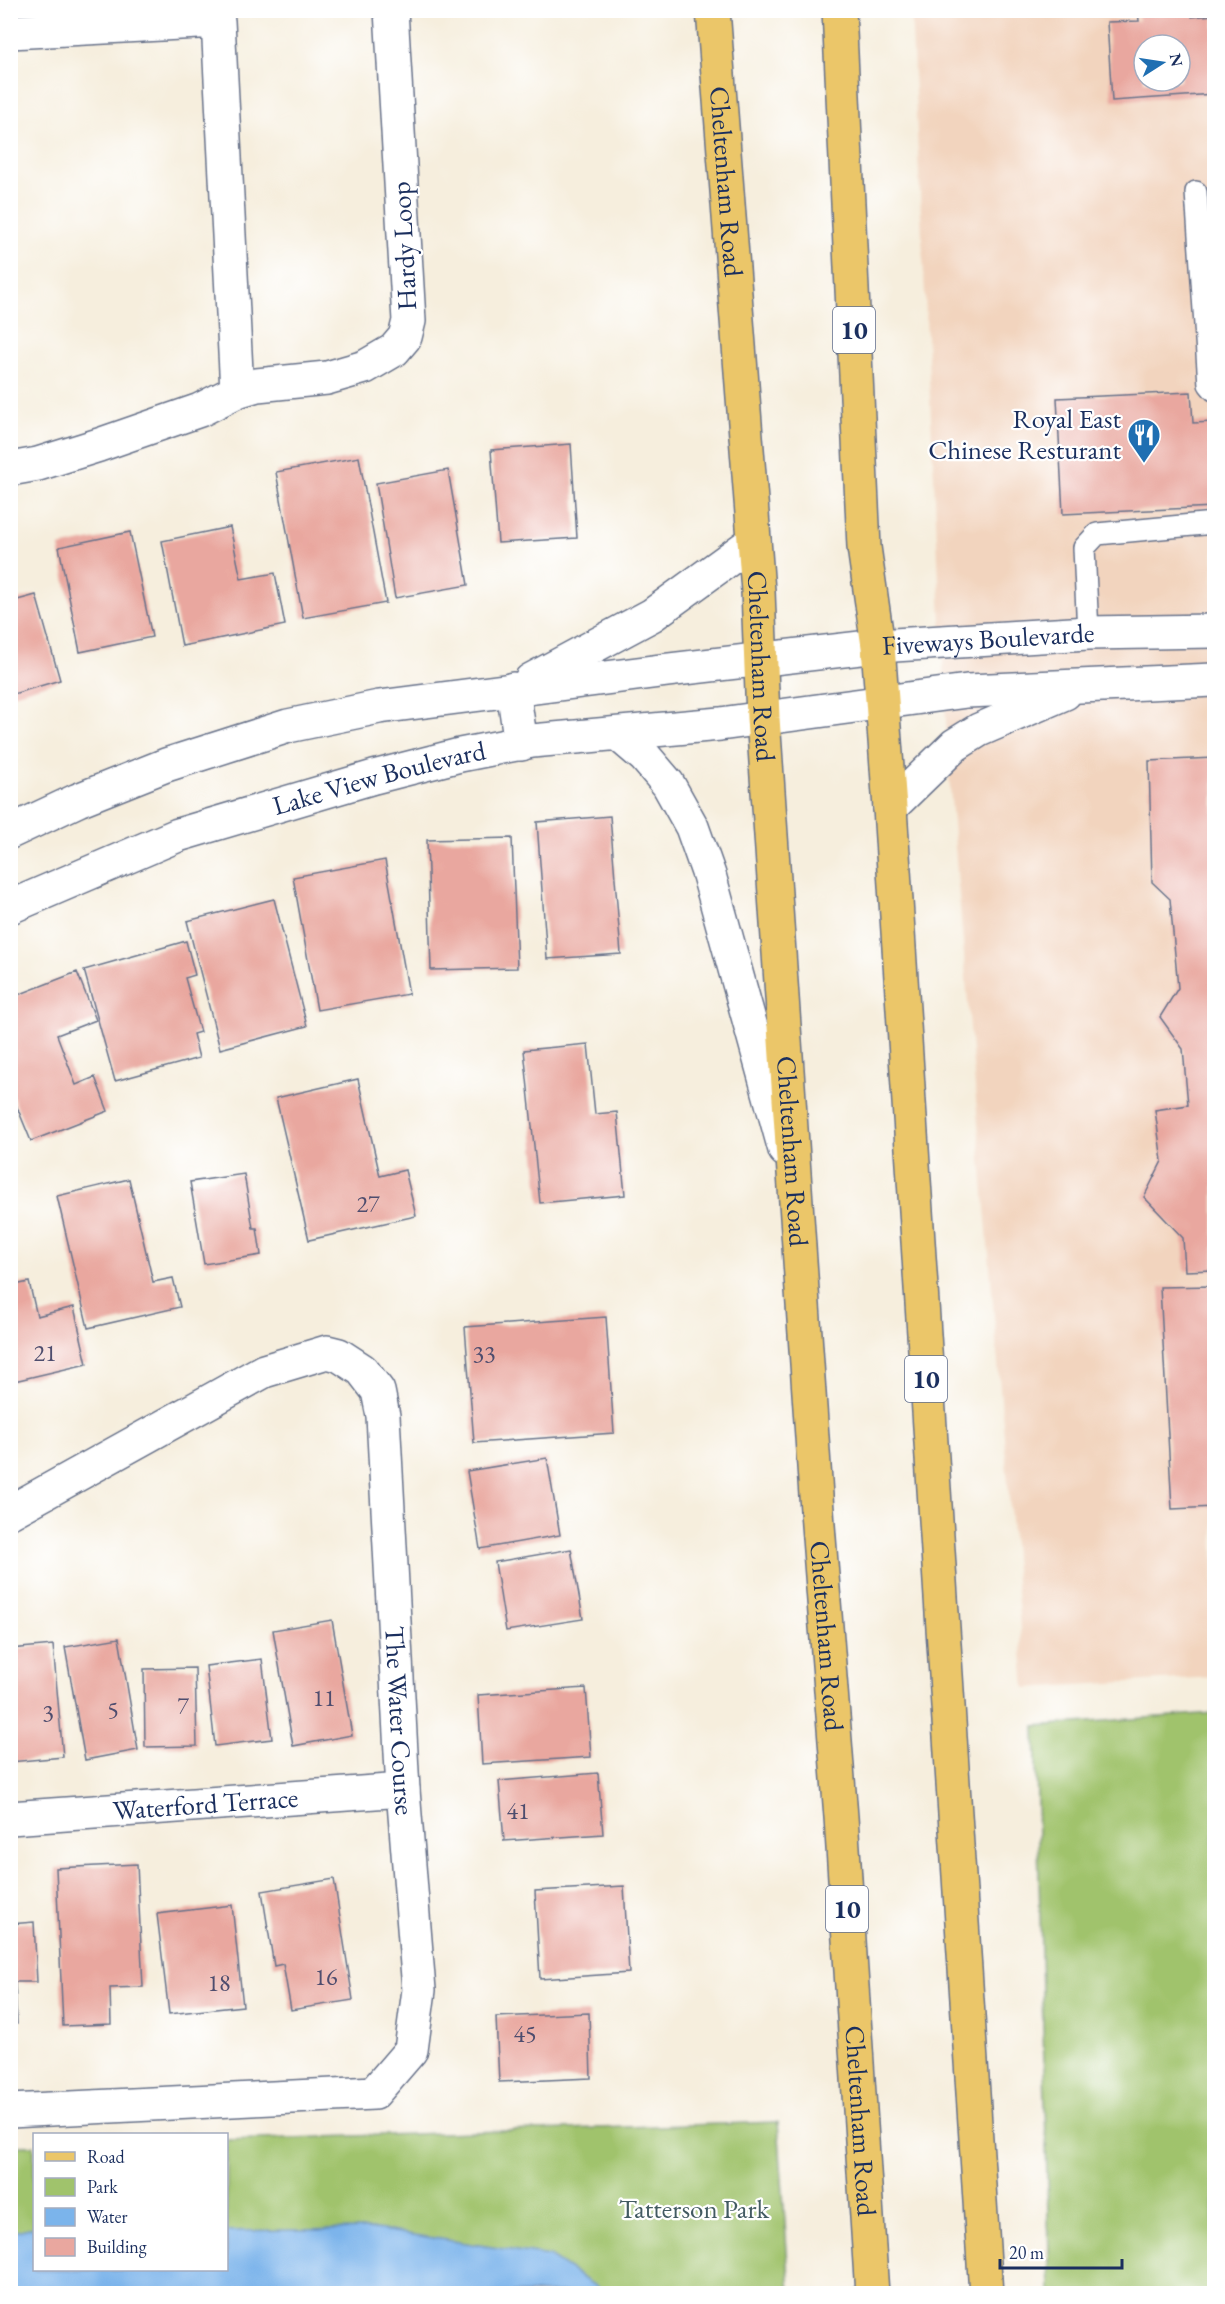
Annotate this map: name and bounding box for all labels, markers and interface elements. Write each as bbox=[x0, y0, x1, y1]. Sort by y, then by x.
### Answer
north arrow bbox=[1132, 33, 1192, 93]
text: N bbox=[1165, 51, 1188, 69]
street label: Cheltenham Road bbox=[702, 85, 752, 278]
street label: Hardy Loop bbox=[383, 181, 424, 311]
road number: 10 bbox=[833, 307, 875, 353]
place label: Royal East Chinese Resturant bbox=[928, 401, 1122, 467]
restaurant icon: Royal East Chinese Resturant bbox=[1126, 417, 1162, 464]
street label: Cheltenham Road bbox=[739, 569, 784, 763]
street label: Fiveways Boulevarde bbox=[881, 615, 1095, 663]
street label: Lake View Boulevard bbox=[268, 732, 489, 823]
street label: Cheltenham Road bbox=[769, 1055, 817, 1248]
house number: 27 bbox=[356, 1188, 380, 1219]
house number: 21 bbox=[33, 1337, 57, 1368]
house number: 33 bbox=[472, 1338, 496, 1369]
road number: 10 bbox=[905, 1356, 947, 1402]
street label: Cheltenham Road bbox=[802, 1539, 852, 1733]
street label: The Water Course bbox=[377, 1625, 423, 1816]
house number: 11 bbox=[312, 1682, 336, 1713]
house number: 7 bbox=[177, 1690, 189, 1721]
house number: 5 bbox=[107, 1694, 119, 1725]
house number: 3 bbox=[42, 1697, 54, 1728]
street label: Waterford Terrace bbox=[112, 1780, 299, 1828]
house number: 41 bbox=[506, 1795, 530, 1826]
road number: 10 bbox=[826, 1886, 868, 1932]
house number: 16 bbox=[314, 1961, 338, 1992]
house number: 18 bbox=[207, 1967, 231, 1998]
house number: 45 bbox=[513, 2018, 537, 2049]
street label: Cheltenham Road bbox=[838, 2024, 885, 2217]
legend bbox=[33, 2133, 228, 2271]
text: Road bbox=[87, 2145, 126, 2168]
text: Park bbox=[87, 2175, 118, 2198]
park label: Tatterson Park bbox=[619, 2191, 769, 2226]
text: Water bbox=[87, 2205, 128, 2228]
scale bar bbox=[1000, 2232, 1122, 2270]
text: Building bbox=[87, 2235, 147, 2258]
text: 20 m bbox=[1009, 2241, 1044, 2264]

